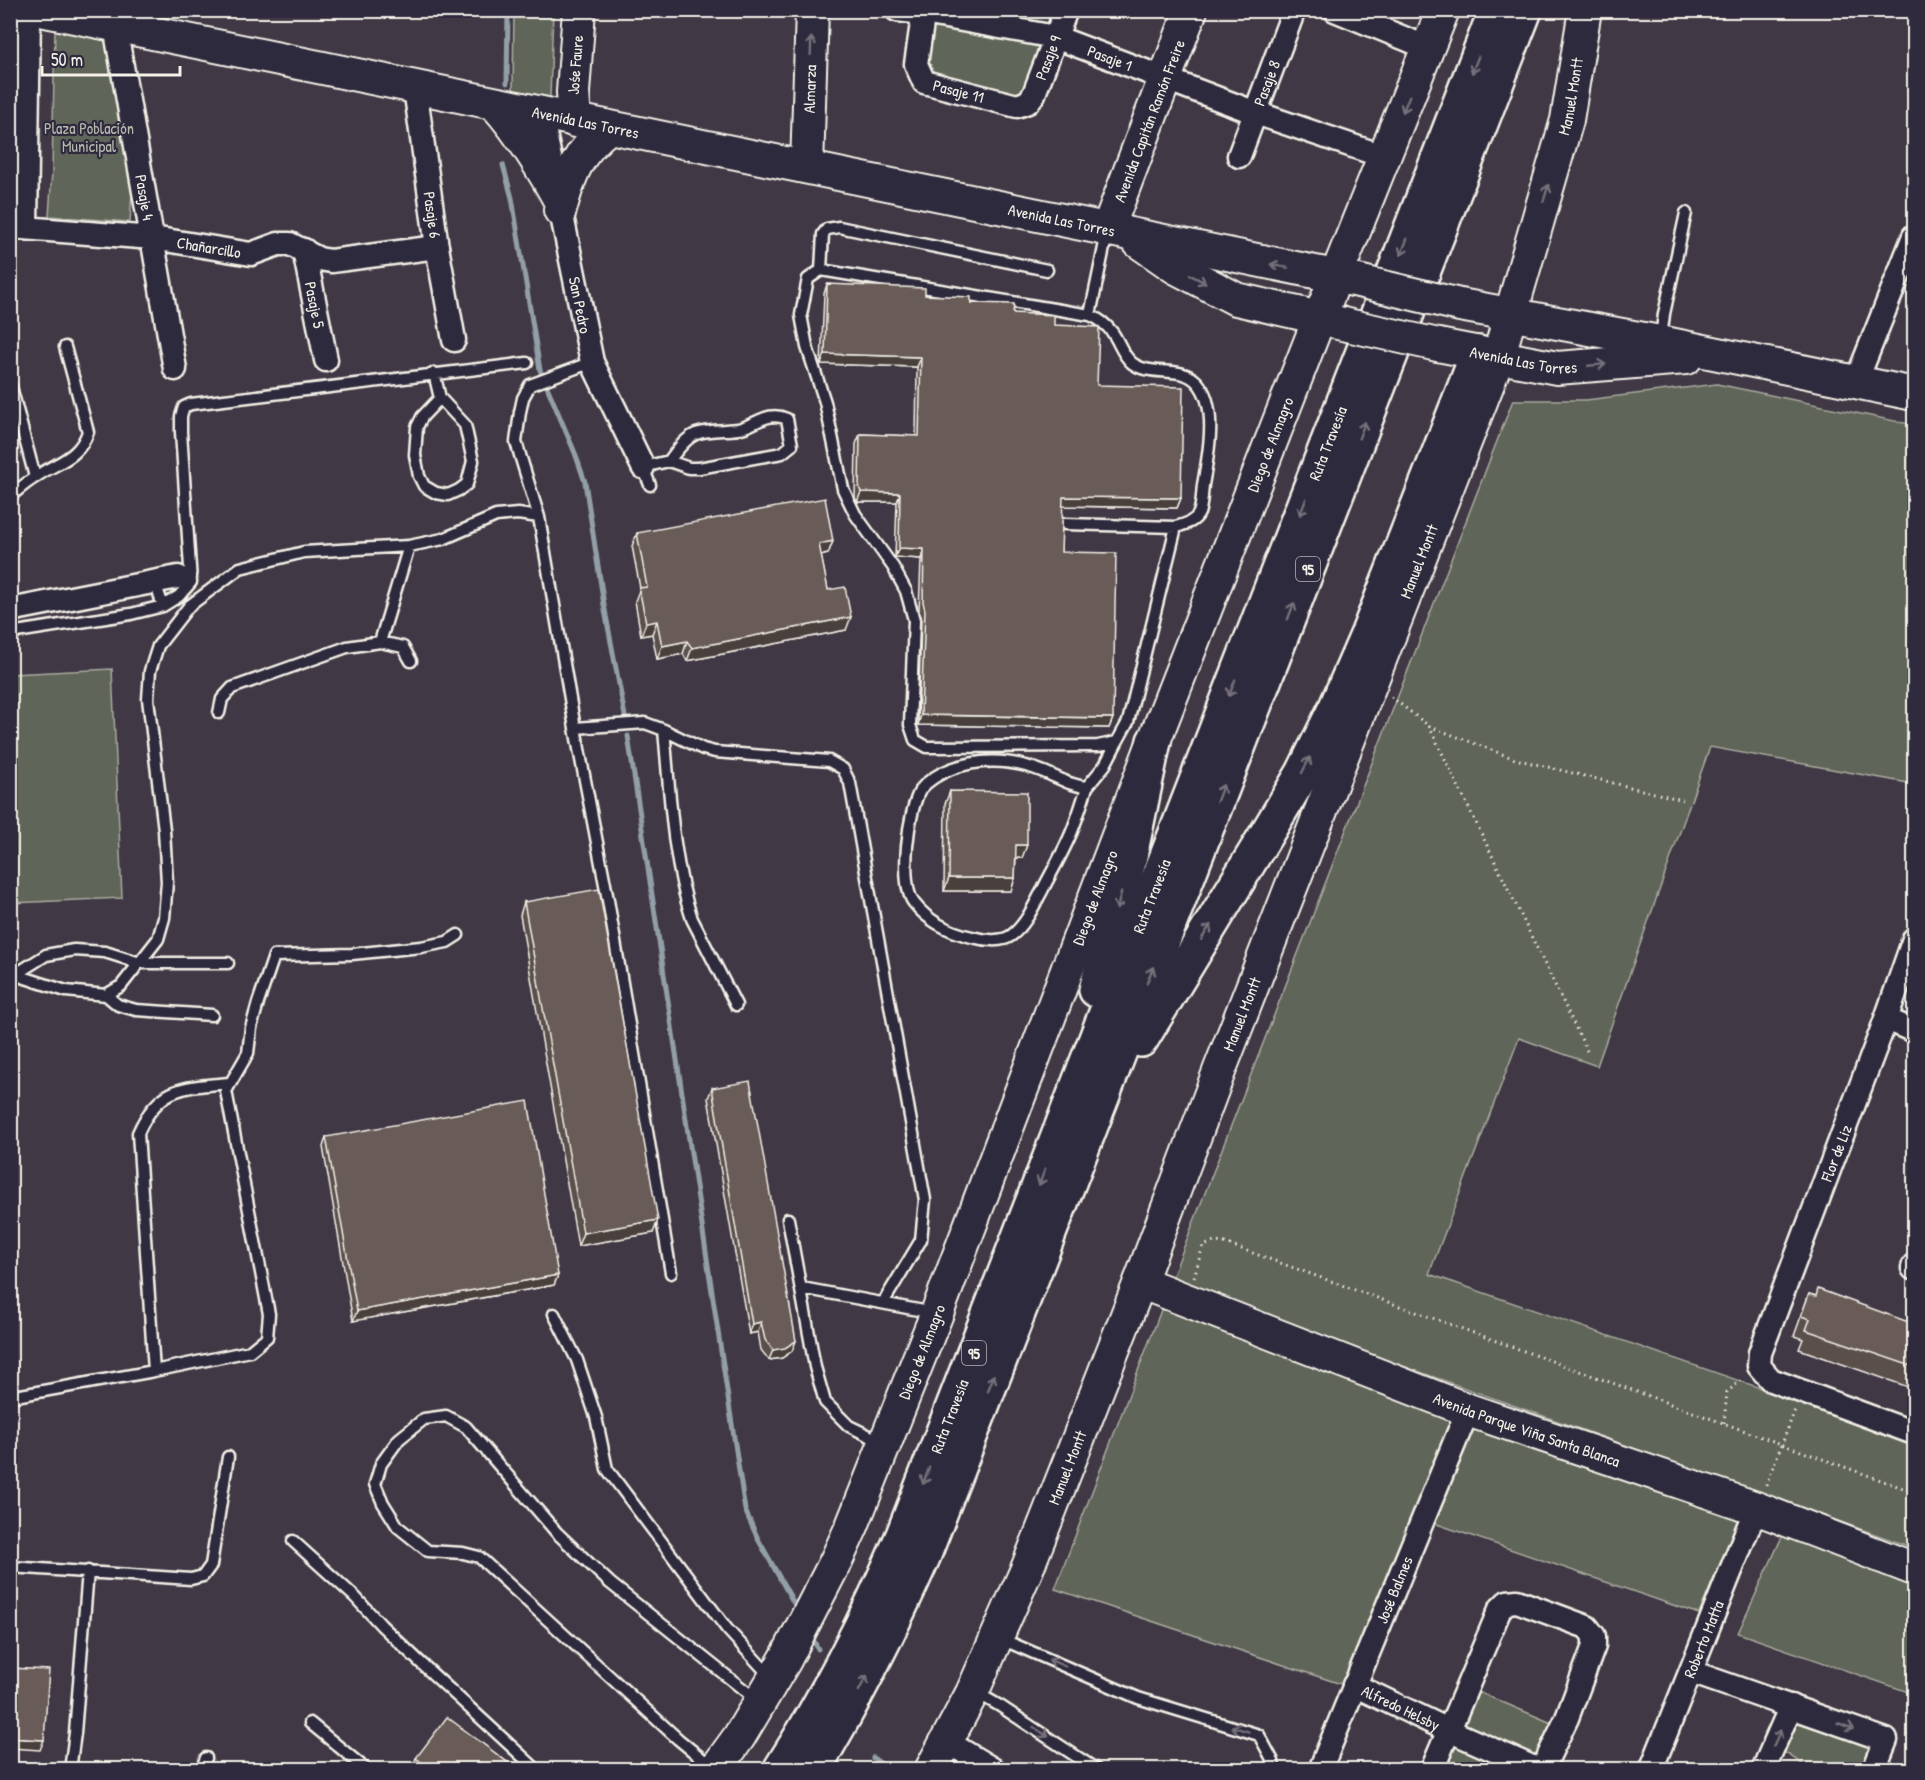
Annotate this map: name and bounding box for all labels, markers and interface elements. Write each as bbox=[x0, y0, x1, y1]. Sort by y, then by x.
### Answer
street label: Pasaje 9 bbox=[1029, 32, 1066, 83]
street label: Jośe Faure bbox=[562, 34, 588, 96]
one-way arrow bbox=[805, 36, 817, 56]
street label: Avenida Capitán Ramón Freire bbox=[1108, 36, 1190, 205]
scale bar bbox=[42, 39, 180, 77]
street label: Pasaje 1 bbox=[1084, 39, 1135, 76]
text: 50 m bbox=[51, 47, 83, 72]
one-way arrow bbox=[1469, 55, 1480, 74]
street label: Manuel Montt bbox=[1552, 56, 1588, 138]
street label: Pasaje 8 bbox=[1248, 57, 1285, 109]
street label: Almarza bbox=[798, 64, 821, 114]
street label: Pasaje 11 bbox=[931, 74, 987, 108]
one-way arrow bbox=[1400, 94, 1411, 113]
street label: Avenida Las Torres bbox=[530, 100, 641, 144]
park label: Plaza Población Municipal bbox=[44, 117, 134, 157]
street label: Pasaje 4 bbox=[130, 173, 160, 222]
one-way arrow bbox=[1541, 184, 1552, 203]
street label: Pasaje 6 bbox=[418, 190, 447, 239]
street label: Avenida Las Torres bbox=[1006, 198, 1117, 242]
street label: Chañarcillo bbox=[175, 231, 243, 263]
one-way arrow bbox=[1398, 237, 1409, 256]
one-way arrow bbox=[1270, 260, 1290, 271]
one-way arrow bbox=[1188, 274, 1206, 285]
street label: San Pedro bbox=[564, 275, 597, 336]
street label: Pasaje 5 bbox=[300, 280, 330, 330]
street label: Avenida Las Torres bbox=[1468, 340, 1578, 379]
one-way arrow bbox=[1587, 359, 1607, 370]
street label: Diego de Almagro bbox=[1242, 393, 1299, 495]
street label: Ruta Travesía bbox=[1303, 403, 1352, 483]
one-way arrow bbox=[1357, 421, 1368, 439]
one-way arrow bbox=[1297, 497, 1308, 516]
street label: Manuel Montt bbox=[1394, 520, 1443, 602]
road number: 95 bbox=[1296, 557, 1320, 581]
one-way arrow bbox=[1286, 603, 1297, 621]
one-way arrow bbox=[1226, 679, 1237, 697]
one-way arrow bbox=[1301, 757, 1313, 775]
one-way arrow bbox=[1216, 784, 1227, 803]
street label: Diego de Almagro bbox=[1067, 846, 1123, 948]
street label: Ruta Travesía bbox=[1127, 856, 1176, 936]
one-way arrow bbox=[1112, 891, 1124, 910]
one-way arrow bbox=[1200, 924, 1212, 941]
one-way arrow bbox=[1145, 966, 1156, 984]
street label: Manuel Montt bbox=[1217, 973, 1266, 1054]
street label: Flor de Liz bbox=[1815, 1121, 1857, 1186]
one-way arrow bbox=[1036, 1167, 1047, 1186]
street label: Diego de Almagro bbox=[893, 1301, 950, 1402]
road number: 95 bbox=[962, 1341, 986, 1365]
one-way arrow bbox=[986, 1374, 997, 1392]
street label: Ruta Travesía bbox=[925, 1376, 974, 1457]
street label: Avenida Parque Viña Santa Blanca bbox=[1430, 1387, 1623, 1472]
street label: Manuel Montt bbox=[1042, 1427, 1092, 1508]
one-way arrow bbox=[920, 1466, 931, 1485]
street label: José Balmes bbox=[1371, 1553, 1418, 1627]
street label: Roberto Matta bbox=[1678, 1597, 1729, 1681]
one-way arrow bbox=[1048, 1657, 1066, 1668]
one-way arrow bbox=[858, 1675, 869, 1693]
street label: Alfredo Helsby bbox=[1358, 1679, 1444, 1736]
one-way arrow bbox=[1836, 1721, 1855, 1732]
one-way arrow bbox=[1231, 1723, 1250, 1734]
one-way arrow bbox=[1032, 1726, 1048, 1738]
one-way arrow bbox=[1772, 1729, 1783, 1747]

